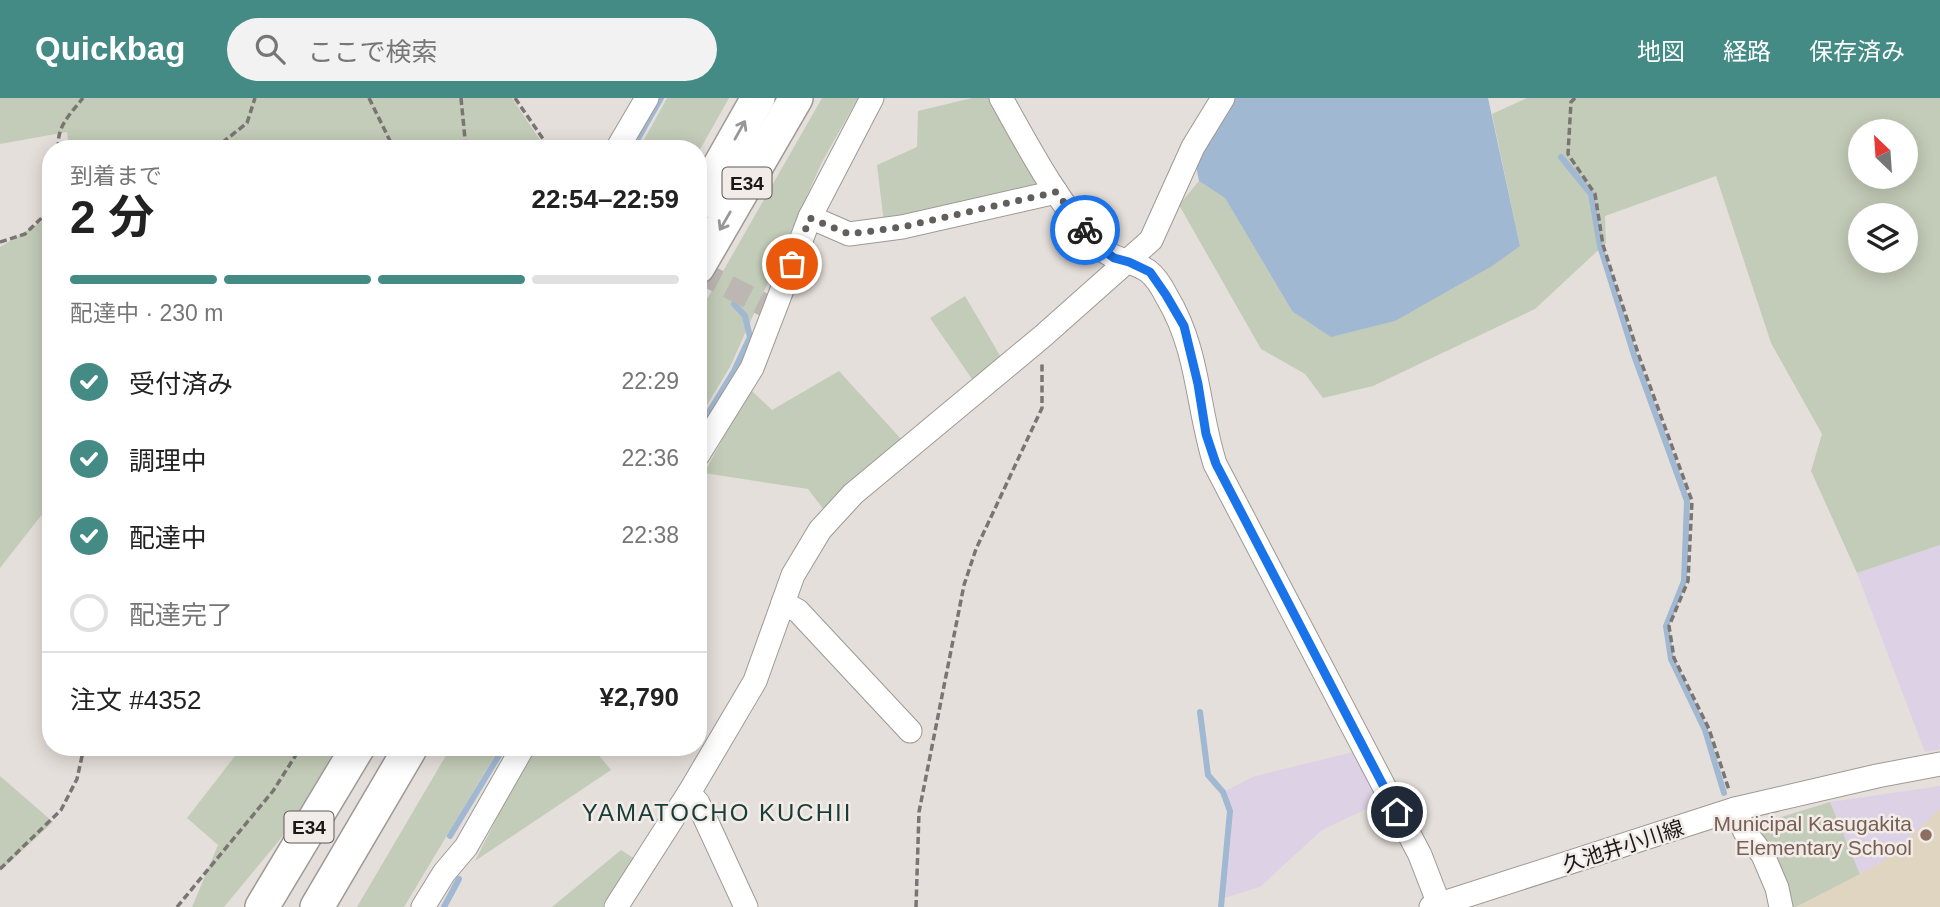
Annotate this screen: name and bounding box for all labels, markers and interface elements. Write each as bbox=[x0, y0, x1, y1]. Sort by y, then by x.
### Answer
search box bbox=[227, 18, 717, 81]
text: Quickbag bbox=[35, 30, 185, 67]
icon: search bbox=[251, 30, 289, 68]
text: ここで検索 bbox=[307, 37, 437, 67]
text: 地図 bbox=[1637, 38, 1685, 65]
text: 経路 bbox=[1723, 38, 1771, 65]
text: 保存済み bbox=[1809, 38, 1905, 65]
north arrow bbox=[1848, 119, 1918, 189]
map controls bbox=[1848, 119, 1918, 273]
one-way arrow bbox=[733, 120, 747, 140]
text: 到着まで bbox=[70, 163, 162, 189]
road number: E34 bbox=[722, 167, 772, 198]
text: 22:54–22:59 bbox=[532, 184, 679, 214]
text: 2 分 bbox=[70, 191, 154, 243]
courier bbox=[1050, 195, 1120, 265]
button: layers bbox=[1848, 203, 1918, 273]
one-way arrow bbox=[718, 210, 732, 230]
icon: bike bbox=[1066, 211, 1104, 249]
pin bbox=[762, 234, 822, 294]
icon: bag bbox=[773, 245, 811, 283]
text: 配達中 · 230 m bbox=[70, 300, 223, 326]
icon: check bbox=[70, 363, 108, 401]
text: 22:29 bbox=[621, 368, 679, 394]
text: 受付済み bbox=[129, 369, 233, 399]
icon: check bbox=[70, 440, 108, 478]
text: 22:36 bbox=[621, 445, 679, 471]
text: 調理中 bbox=[129, 446, 207, 476]
icon: check bbox=[70, 517, 108, 555]
text: 22:38 bbox=[621, 522, 679, 548]
text: 配達中 bbox=[129, 523, 207, 553]
text: 配達完了 bbox=[129, 600, 233, 630]
text: ¥2,790 bbox=[599, 682, 679, 712]
text: 注文 #4352 bbox=[70, 685, 202, 715]
pin bbox=[1367, 782, 1427, 842]
icon: home bbox=[1378, 793, 1416, 831]
district label: YAMATOCHO KUCHII bbox=[582, 799, 852, 826]
road number: E34 bbox=[284, 812, 334, 842]
place label: Municipal Kasugakita Elementary School bbox=[1714, 812, 1912, 859]
street label: 久池井小川線 bbox=[1560, 816, 1686, 876]
marker: Municipal Kasugakita Elementary School bbox=[1918, 827, 1934, 843]

